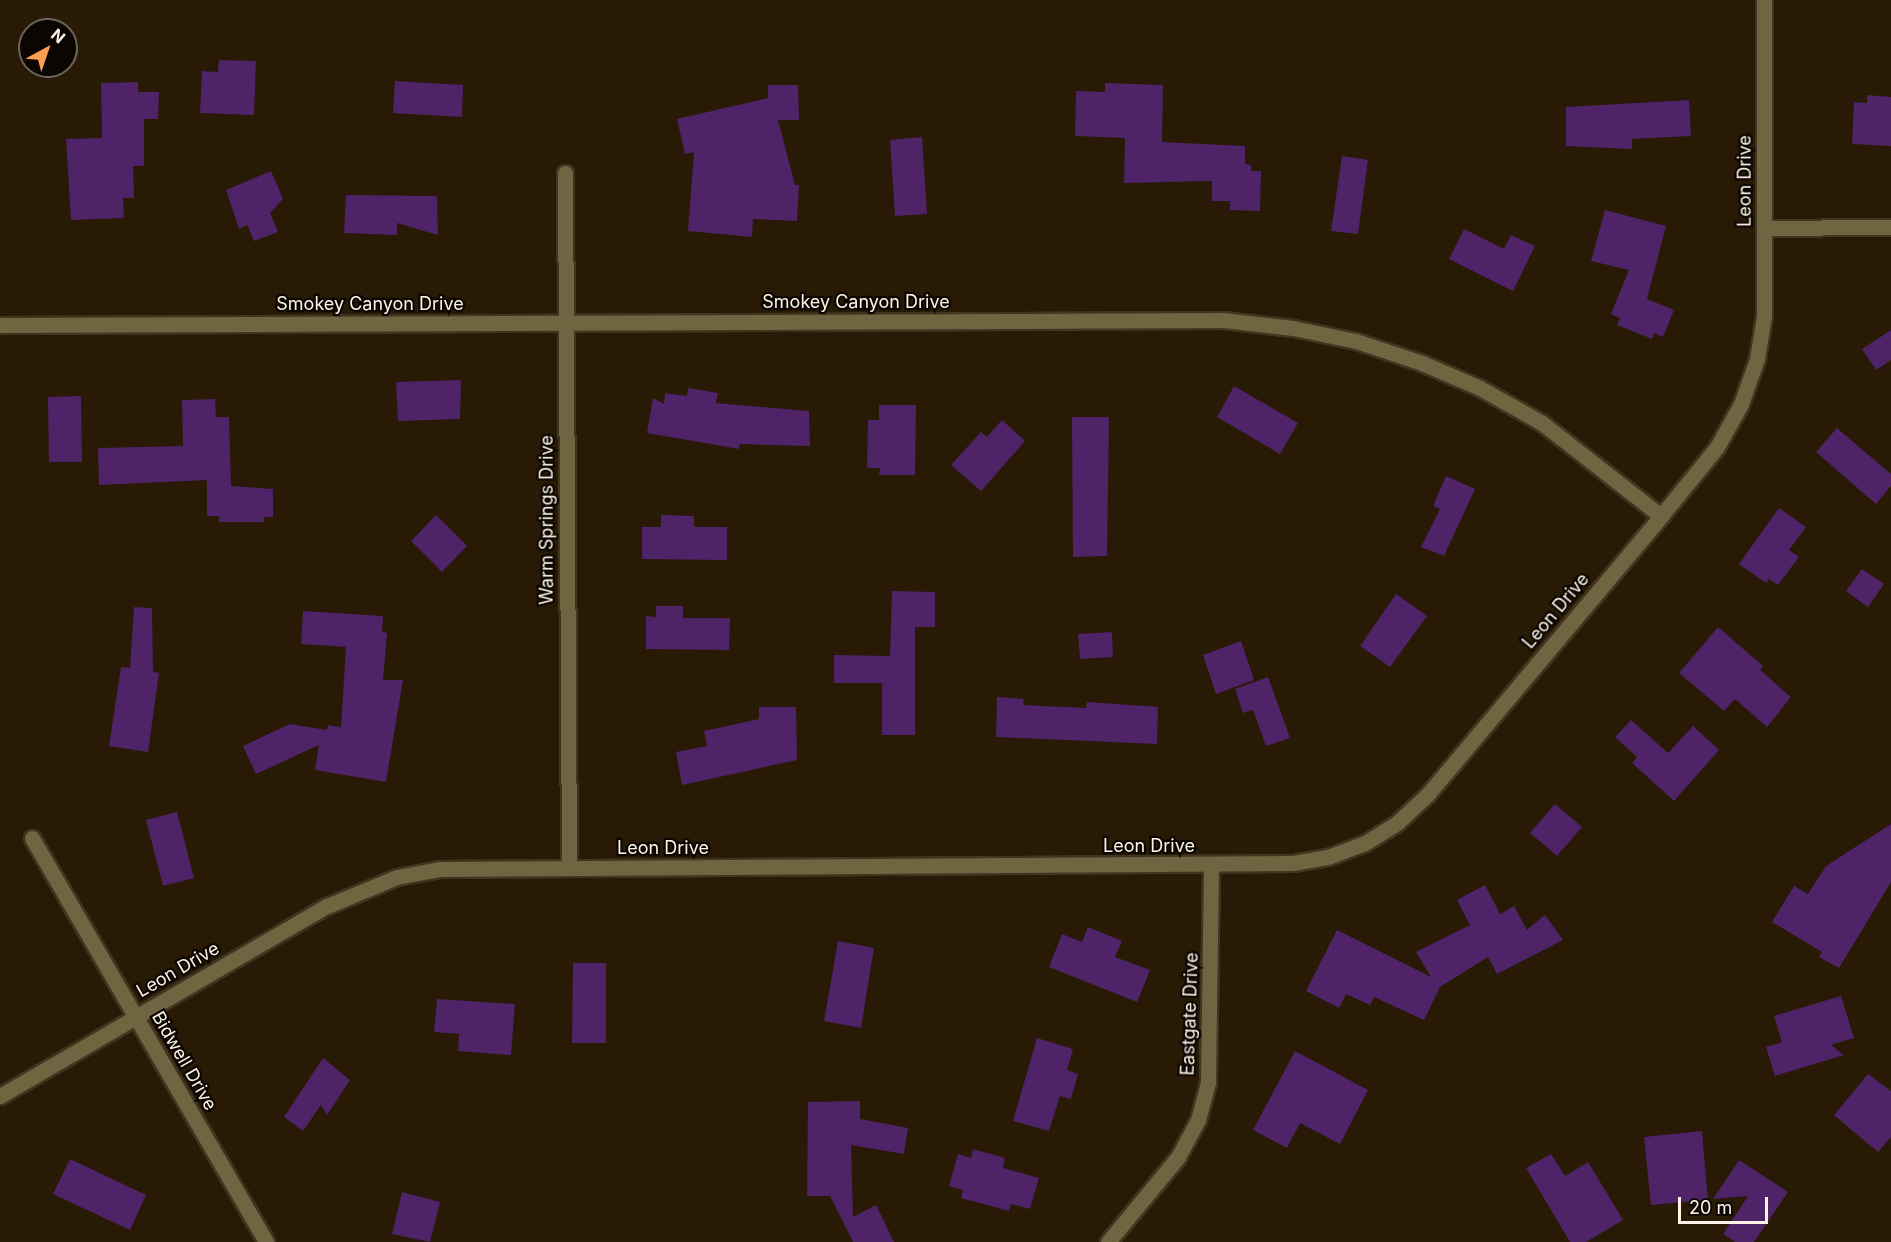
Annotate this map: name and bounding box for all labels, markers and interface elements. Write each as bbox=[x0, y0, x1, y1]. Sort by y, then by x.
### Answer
north arrow bbox=[18, 18, 78, 78]
text: N bbox=[47, 24, 69, 47]
street label: Leon Drive bbox=[1734, 135, 1756, 227]
street label: Smokey Canyon Drive bbox=[762, 291, 950, 313]
street label: Smokey Canyon Drive bbox=[276, 293, 464, 315]
street label: Warm Springs Drive bbox=[536, 435, 558, 605]
street label: Leon Drive bbox=[1518, 569, 1594, 653]
street label: Leon Drive bbox=[1103, 835, 1195, 857]
street label: Leon Drive bbox=[617, 837, 709, 859]
street label: Leon Drive bbox=[133, 938, 223, 1002]
street label: Eastgate Drive bbox=[1177, 952, 1203, 1076]
street label: Bidwell Drive bbox=[147, 1008, 221, 1114]
scale bar bbox=[1681, 1185, 1771, 1223]
text: 20 m bbox=[1689, 1197, 1732, 1218]

